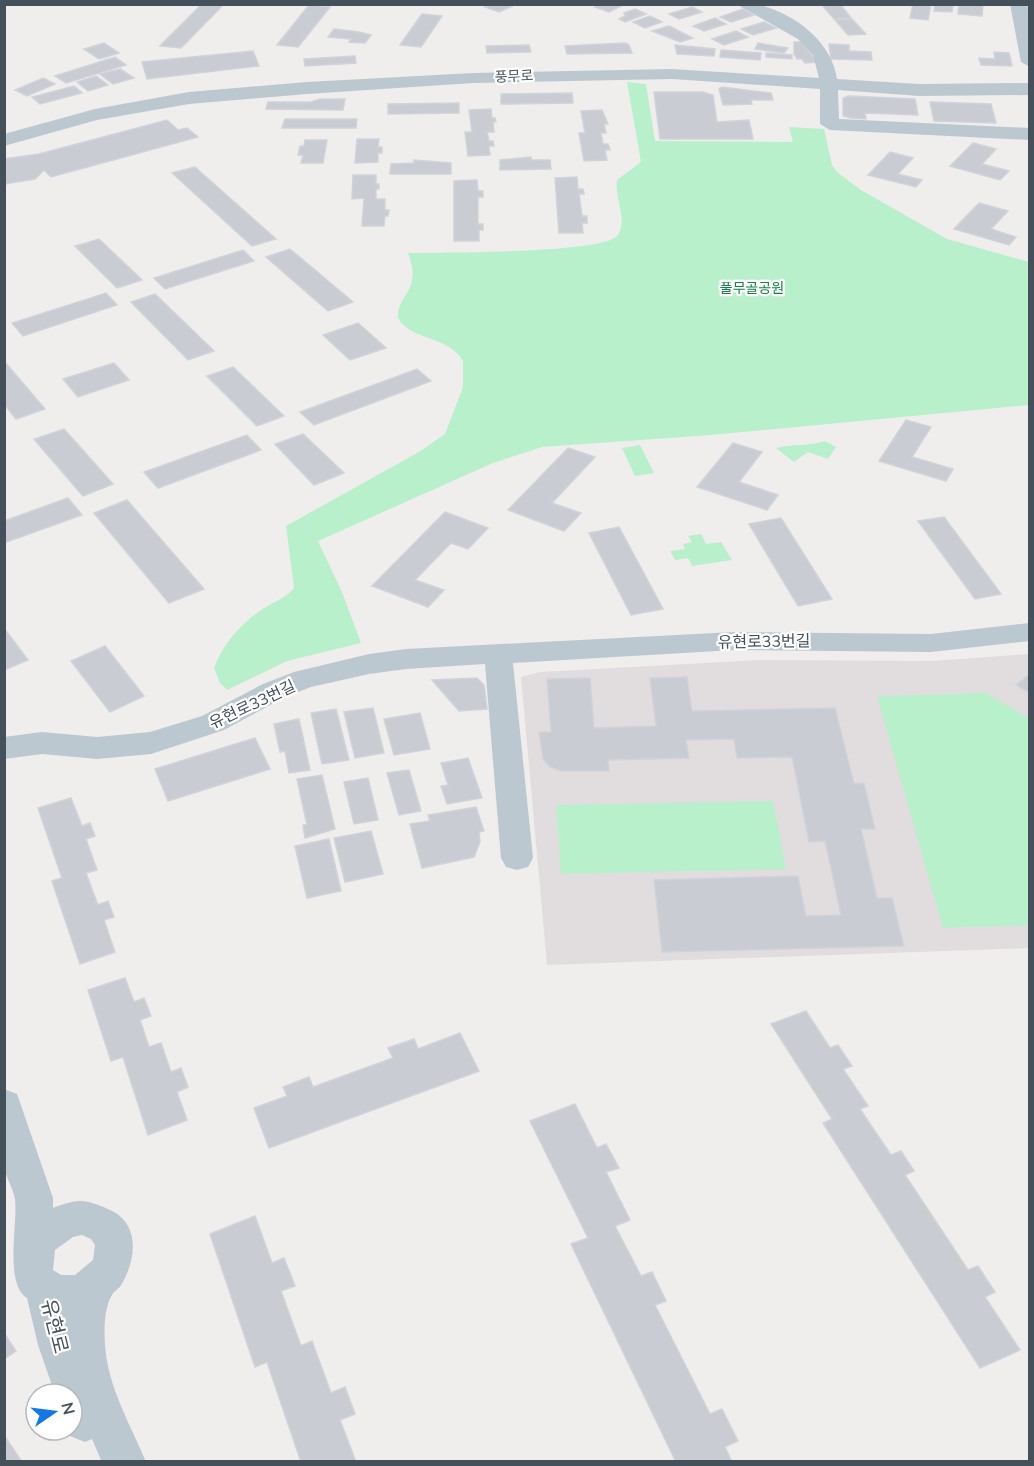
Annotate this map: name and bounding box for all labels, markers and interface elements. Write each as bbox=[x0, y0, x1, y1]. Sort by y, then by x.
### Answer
street label: 풍무로 bbox=[494, 66, 534, 86]
park label: 풀무골공원 bbox=[720, 279, 784, 297]
street label: 유현로33번길 bbox=[717, 630, 811, 652]
street label: 유현로33번길 bbox=[206, 675, 298, 733]
street label: 유현로 bbox=[37, 1296, 74, 1356]
north arrow bbox=[24, 1382, 84, 1442]
text: N bbox=[57, 1400, 80, 1417]

